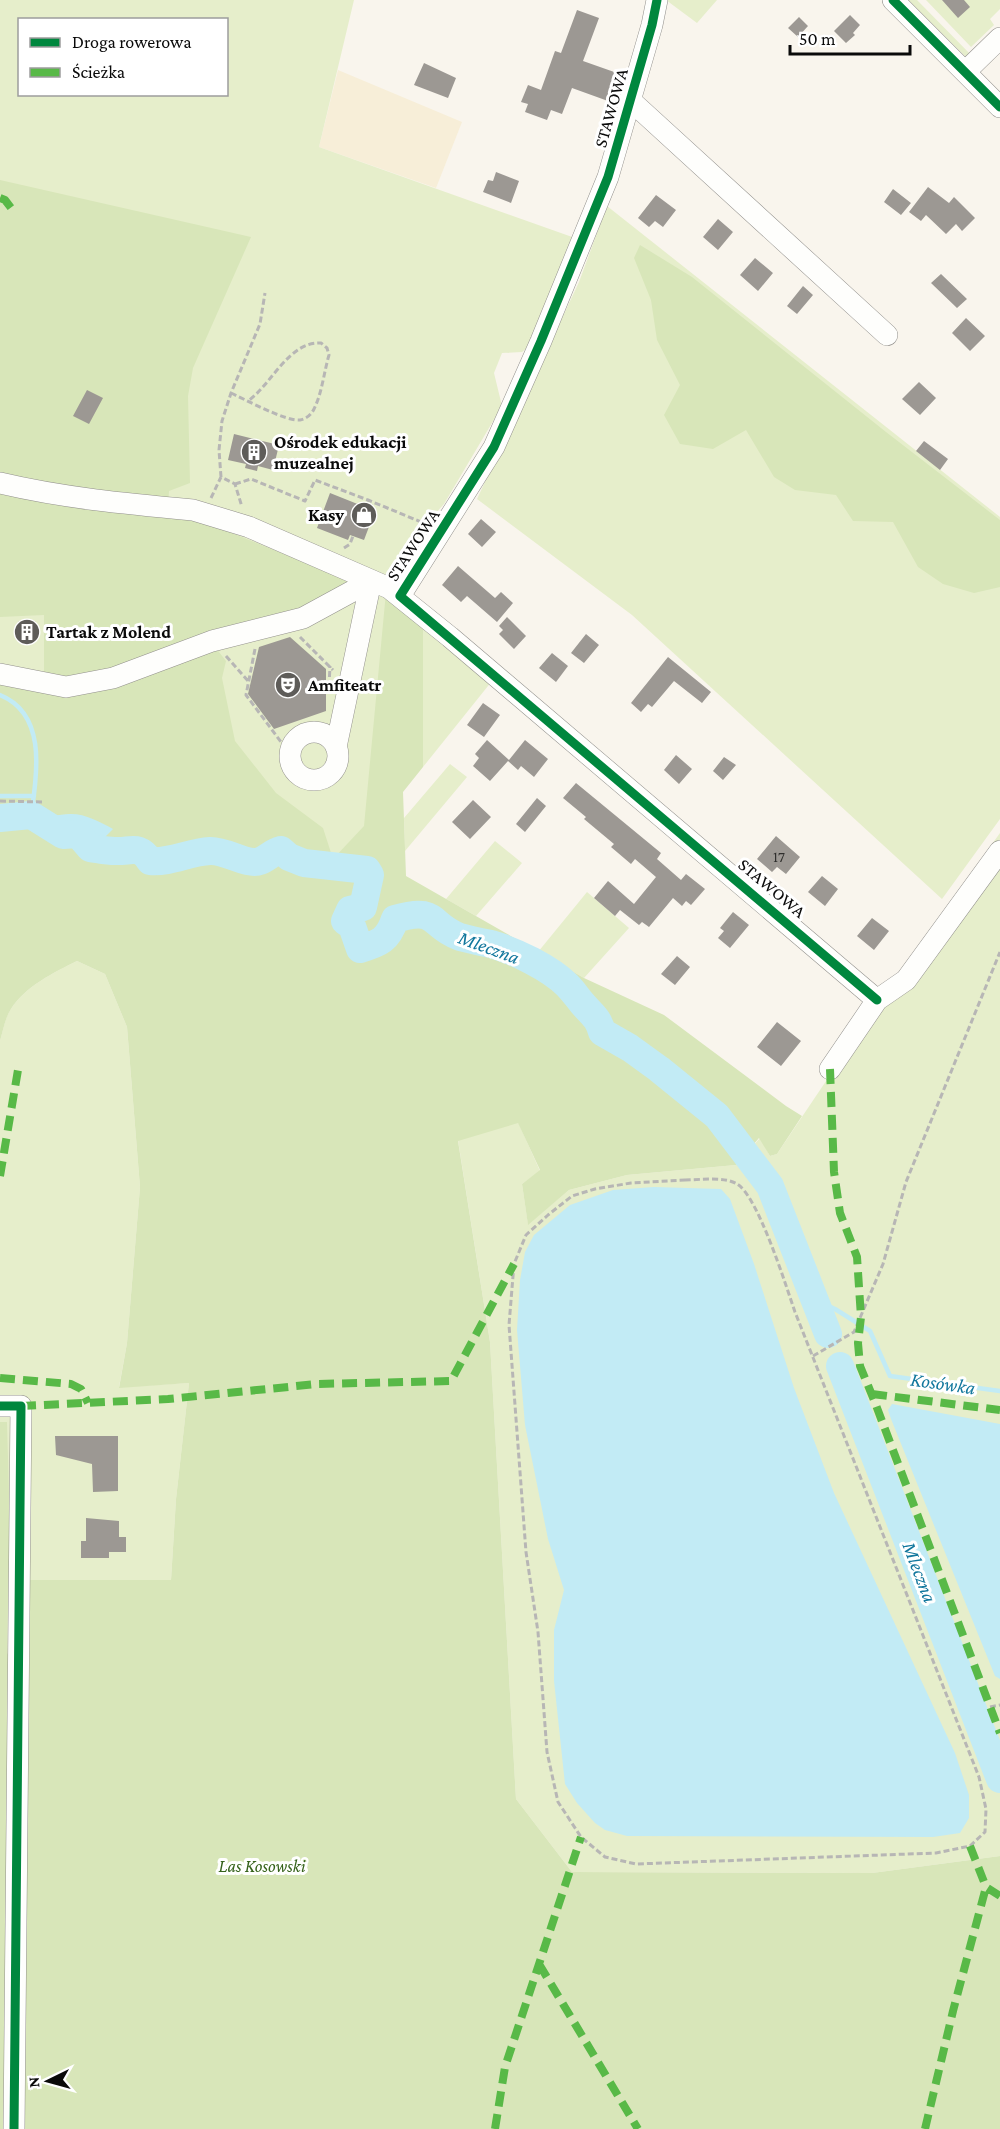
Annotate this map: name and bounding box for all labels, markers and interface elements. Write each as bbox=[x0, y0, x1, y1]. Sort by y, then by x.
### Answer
legend bbox=[18, 18, 228, 96]
scale bar bbox=[790, 18, 910, 56]
text: 50 m bbox=[799, 29, 836, 49]
text: Droga rowerowa bbox=[72, 32, 192, 52]
text: Ścieżka bbox=[72, 62, 125, 82]
street label: STAWOWA bbox=[590, 65, 632, 150]
place label: Ośrodek edukacji muzealnej bbox=[274, 432, 407, 474]
building icon: Ośrodek edukacji muzealnej bbox=[239, 437, 269, 467]
shop icon: Kasy bbox=[349, 500, 379, 530]
place label: Kasy bbox=[308, 505, 344, 525]
street label: STAWOWA bbox=[382, 505, 444, 585]
building icon: Tartak z Molend bbox=[12, 617, 42, 647]
place label: Tartak z Molend bbox=[46, 622, 171, 642]
theatre icon: Amfiteatr bbox=[273, 670, 303, 700]
place label: Amfiteatr bbox=[307, 675, 382, 695]
house number: 17 bbox=[773, 849, 785, 865]
street label: STAWOWA bbox=[734, 854, 810, 922]
water label: Mleczna bbox=[455, 926, 522, 968]
water label: Kosówka bbox=[909, 1368, 977, 1398]
water label: Mleczna bbox=[898, 1538, 942, 1605]
park label: Las Kosowski bbox=[218, 1856, 306, 1876]
north arrow bbox=[18, 2051, 78, 2111]
text: N bbox=[25, 2076, 42, 2088]

